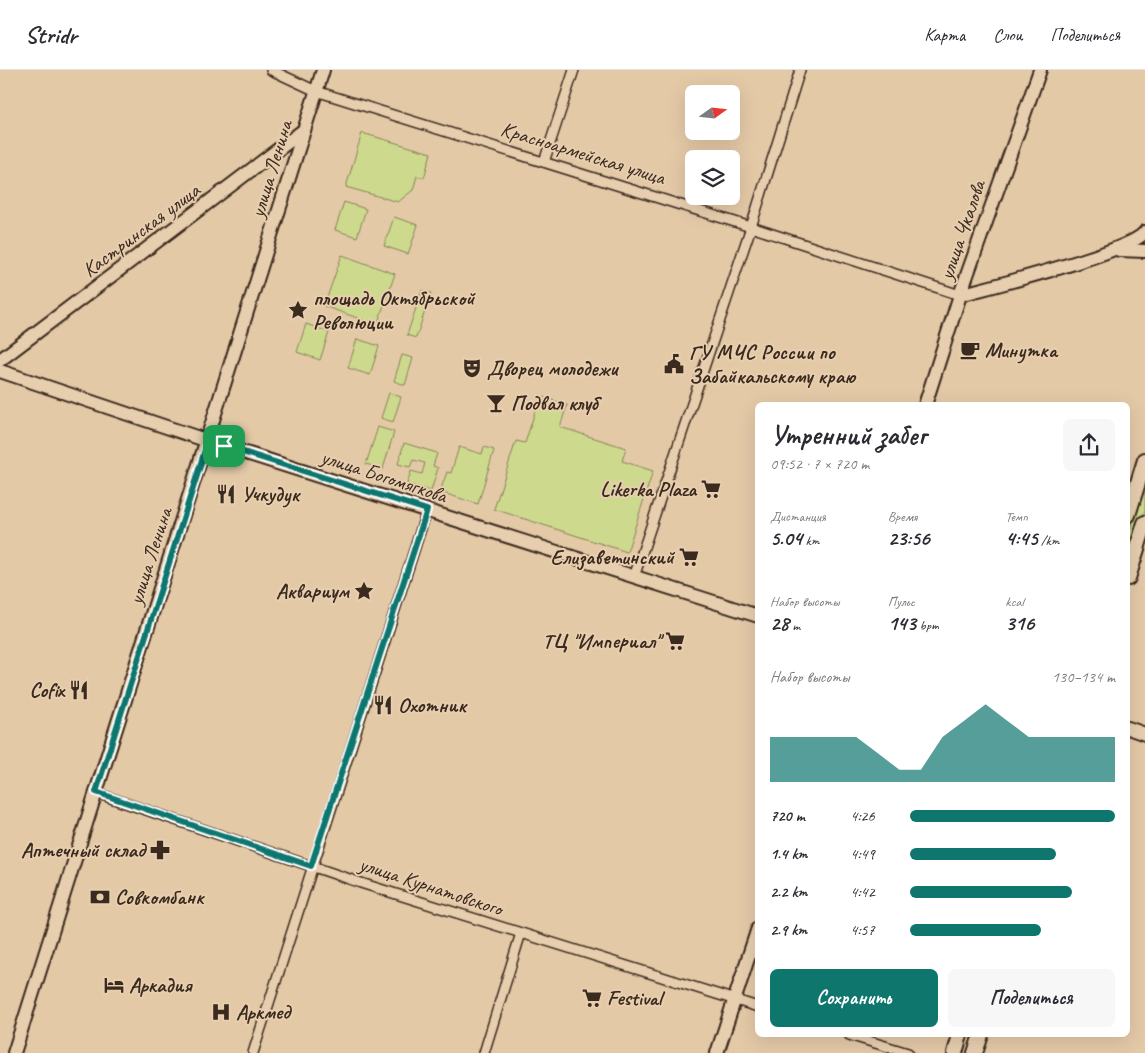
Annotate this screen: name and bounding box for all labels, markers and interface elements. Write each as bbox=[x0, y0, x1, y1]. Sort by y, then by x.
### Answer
text: Stridr bbox=[25, 20, 77, 50]
text: Карта bbox=[924, 24, 965, 46]
text: Слои bbox=[993, 24, 1022, 46]
text: Поделиться bbox=[1050, 24, 1120, 46]
north arrow bbox=[685, 85, 740, 140]
map controls bbox=[685, 85, 740, 205]
street label: улица Ленина bbox=[243, 115, 299, 222]
street label: Красноармейская улица bbox=[498, 116, 670, 191]
button: layers bbox=[685, 150, 740, 205]
street label: улица Чкалова bbox=[932, 175, 992, 285]
street label: Кастринская улица bbox=[77, 176, 206, 283]
place label: площадь Октябрьской Революции bbox=[313, 285, 476, 335]
place icon: площадь Октябрьской Революции bbox=[287, 299, 309, 321]
place label: Минутка bbox=[985, 337, 1059, 364]
place label: ГУ МЧС России по Забайкальскому краю bbox=[689, 339, 857, 389]
cafe icon: Минутка bbox=[959, 339, 981, 361]
public building icon: ГУ МЧС России по Забайкальскому краю bbox=[663, 353, 685, 375]
place label: Дворец молодежи bbox=[487, 355, 619, 381]
theatre icon: Дворец молодежи bbox=[461, 357, 483, 379]
place label: Подвал клуб bbox=[511, 390, 603, 416]
bar icon: Подвал клуб bbox=[485, 392, 507, 414]
text: Утренний забег bbox=[770, 417, 926, 452]
button: share bbox=[1063, 419, 1115, 471]
pin bbox=[203, 425, 245, 467]
icon: arrive bbox=[210, 432, 238, 460]
street label: улица Богомягкова bbox=[316, 443, 451, 509]
text: 09:52 · 7 × 720 m bbox=[770, 454, 869, 474]
place label: Likerka Plaza bbox=[600, 476, 697, 502]
supermarket icon: Likerka Plaza bbox=[700, 478, 722, 500]
place label: Учкудук bbox=[241, 481, 302, 508]
restaurant icon: Учкудук bbox=[215, 483, 237, 505]
street label: улица Ленина bbox=[122, 502, 179, 609]
text: Дистанция bbox=[770, 508, 826, 525]
text: Время bbox=[888, 508, 917, 525]
text: Темп bbox=[1005, 508, 1028, 525]
text: 5.04 bbox=[770, 525, 802, 551]
text: 23:56 bbox=[888, 525, 930, 551]
text: 4:45 bbox=[1005, 525, 1038, 551]
text: km bbox=[802, 532, 819, 549]
text: /km bbox=[1038, 532, 1059, 549]
place label: Елизаветинский bbox=[550, 544, 676, 571]
supermarket icon: Елизаветинский bbox=[678, 546, 700, 568]
place label: Аквариум bbox=[276, 578, 350, 604]
place icon: Аквариум bbox=[353, 580, 375, 602]
text: Набор высоты bbox=[770, 593, 839, 610]
text: Пульс bbox=[888, 593, 915, 610]
text: kcal bbox=[1005, 593, 1024, 610]
text: 28 bbox=[770, 610, 789, 636]
text: 143 bbox=[888, 610, 916, 636]
text: 316 bbox=[1005, 610, 1034, 636]
text: m bbox=[789, 617, 800, 634]
text: bpm bbox=[916, 617, 939, 634]
place label: ТЦ "Империал" bbox=[543, 628, 665, 654]
supermarket icon: ТЦ "Империал" bbox=[664, 630, 686, 652]
text: Набор высоты bbox=[770, 667, 849, 687]
text: 130–134 m bbox=[1052, 667, 1115, 687]
place label: Cofix bbox=[30, 677, 66, 703]
restaurant icon: Cofix bbox=[68, 679, 90, 701]
place label: Охотник bbox=[398, 692, 469, 718]
restaurant icon: Охотник bbox=[372, 694, 394, 716]
text: 720 m bbox=[770, 806, 805, 826]
text: 4:26 bbox=[850, 806, 875, 826]
place label: Аптечный склад bbox=[21, 837, 147, 863]
pharmacy icon: Аптечный склад bbox=[149, 839, 171, 861]
text: 1.4 km bbox=[770, 844, 807, 864]
text: 4:49 bbox=[850, 844, 875, 864]
street label: улица Курнатовского bbox=[354, 850, 508, 922]
text: 2.2 km bbox=[770, 882, 807, 902]
text: 4:42 bbox=[850, 882, 875, 902]
place label: Совкомбанк bbox=[115, 884, 205, 910]
bank icon: Совкомбанк bbox=[89, 886, 111, 908]
text: 2.9 km bbox=[770, 920, 807, 940]
text: 4:57 bbox=[850, 920, 875, 940]
button: Сохранить bbox=[770, 969, 938, 1027]
button: Поделиться bbox=[948, 969, 1115, 1027]
place label: Аркадия bbox=[129, 972, 193, 998]
hotel icon: Аркадия bbox=[103, 974, 125, 996]
place label: Festival bbox=[607, 985, 666, 1011]
supermarket icon: Festival bbox=[581, 987, 603, 1009]
place label: Аркмед bbox=[236, 999, 292, 1025]
hospital icon: Аркмед bbox=[210, 1001, 232, 1023]

